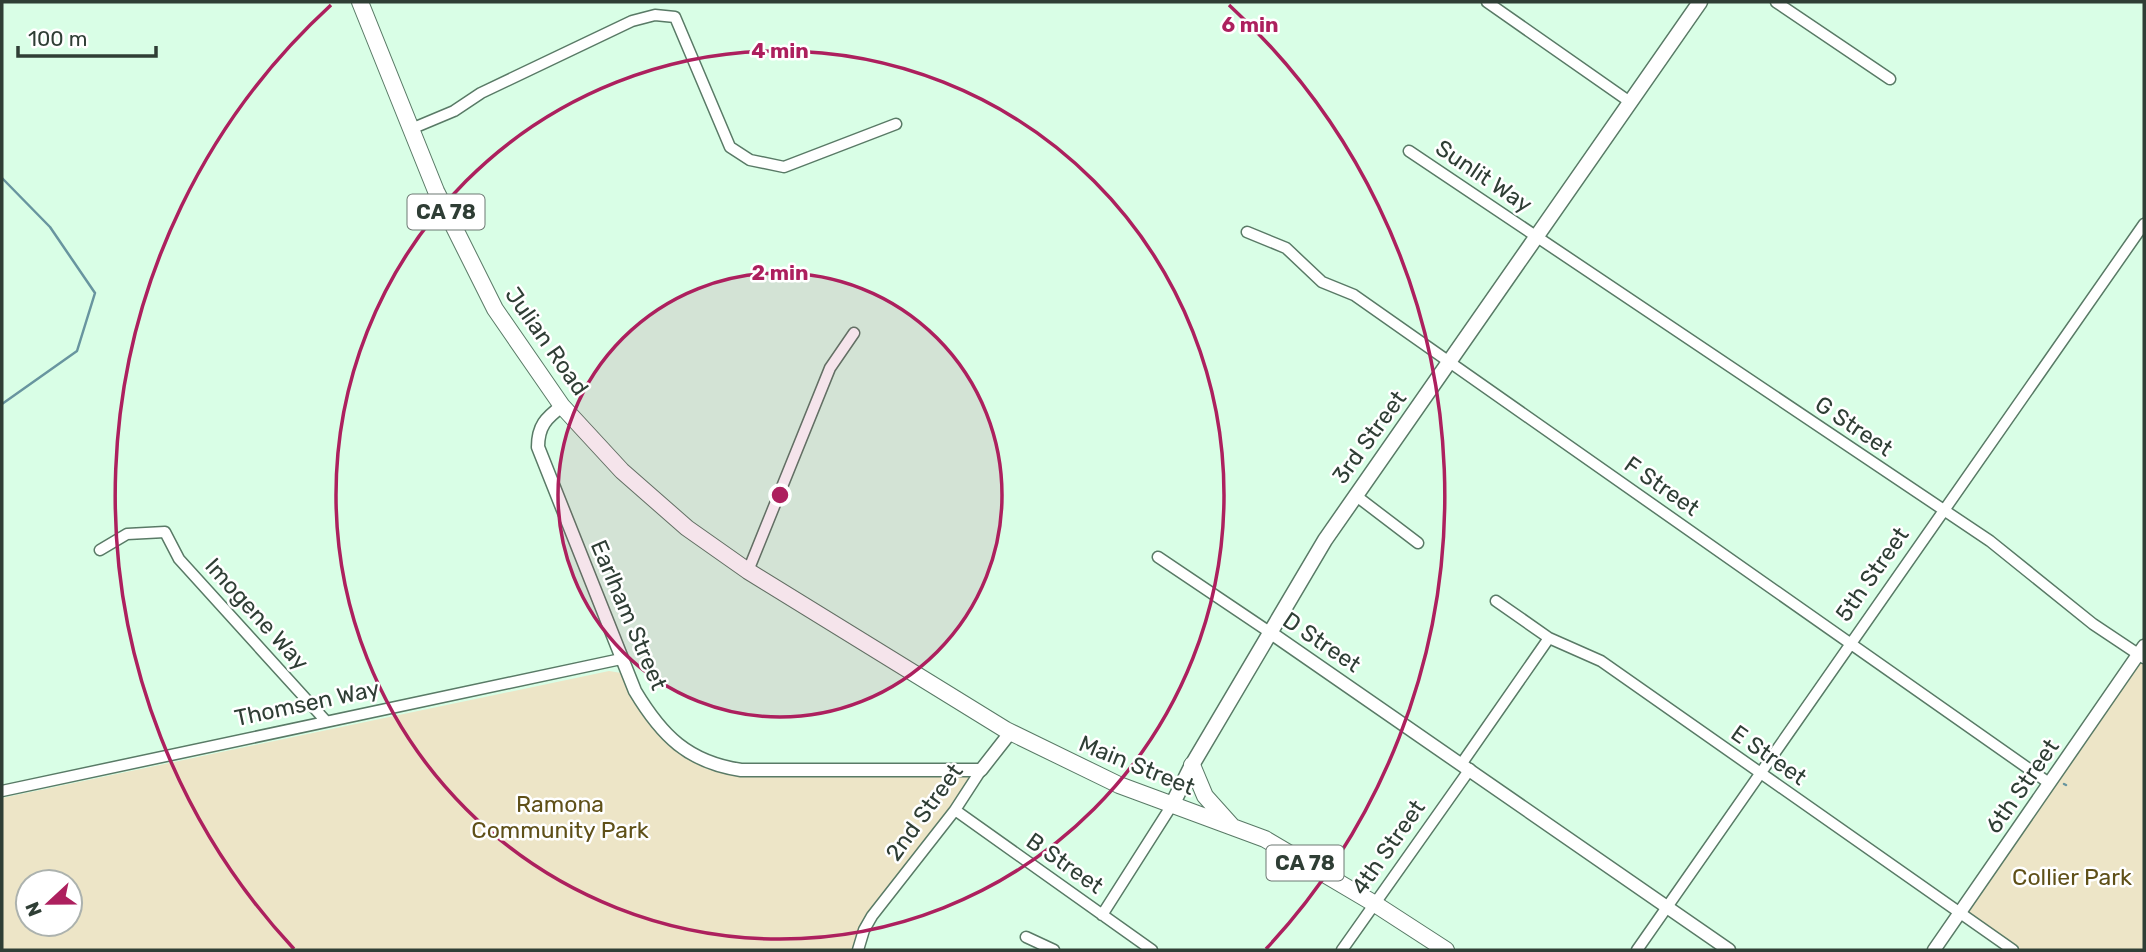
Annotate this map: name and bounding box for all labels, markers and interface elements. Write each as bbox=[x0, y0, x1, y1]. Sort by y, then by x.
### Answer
text: 6 min bbox=[1222, 12, 1278, 37]
scale bar bbox=[18, 14, 156, 58]
text: 100 m bbox=[28, 26, 87, 51]
text: 4 min bbox=[751, 38, 809, 63]
street label: Sunlit Way bbox=[1430, 133, 1538, 219]
road number: CA 78 bbox=[408, 194, 485, 230]
text: 2 min bbox=[752, 260, 808, 285]
street label: Julian Road bbox=[499, 281, 595, 401]
street label: 3rd Street bbox=[1326, 385, 1412, 489]
street label: G Street bbox=[1810, 390, 1898, 462]
street label: F Street bbox=[1619, 450, 1705, 522]
centre of rings bbox=[768, 483, 792, 507]
street label: 5th Street bbox=[1829, 521, 1915, 627]
street label: Earlham Street bbox=[585, 536, 673, 694]
street label: Imogene Way bbox=[199, 552, 315, 676]
street label: D Street bbox=[1278, 606, 1366, 678]
street label: Thomsen Way bbox=[232, 674, 382, 732]
street label: E Street bbox=[1726, 719, 1812, 791]
street label: Main Street bbox=[1075, 729, 1199, 801]
street label: 6th Street bbox=[1979, 733, 2065, 839]
street label: 2nd Street bbox=[879, 758, 969, 866]
park label: Ramona Community Park bbox=[471, 790, 649, 844]
street label: 4th Street bbox=[1345, 794, 1431, 900]
street label: B Street bbox=[1021, 826, 1109, 900]
road number: CA 78 bbox=[1266, 846, 1344, 880]
park label: Collier Park bbox=[2012, 863, 2132, 891]
north arrow bbox=[14, 868, 84, 938]
text: N bbox=[20, 899, 47, 920]

